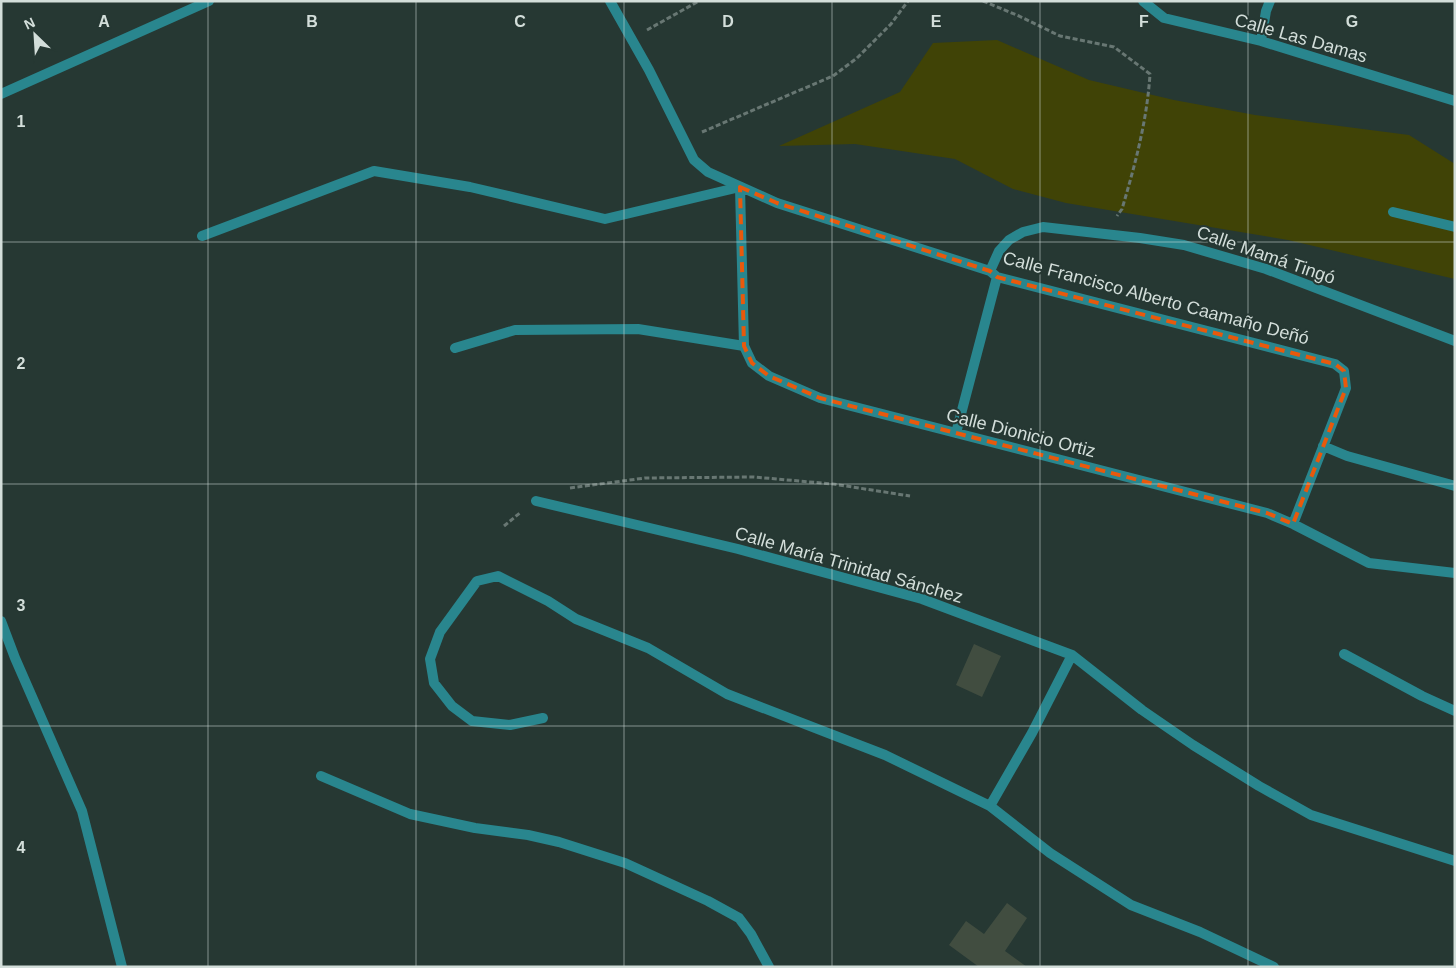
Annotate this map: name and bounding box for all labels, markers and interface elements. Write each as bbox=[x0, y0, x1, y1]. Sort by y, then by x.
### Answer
street label: Calle Las Damas bbox=[1232, 9, 1370, 67]
north arrow bbox=[10, 10, 60, 60]
text: A bbox=[98, 13, 110, 30]
text: B bbox=[306, 13, 318, 30]
text: C bbox=[514, 13, 526, 30]
text: D bbox=[722, 13, 734, 30]
text: E bbox=[931, 13, 942, 30]
text: F bbox=[1139, 13, 1149, 30]
text: G bbox=[1346, 13, 1358, 30]
text: N bbox=[22, 14, 37, 33]
text: 1 bbox=[17, 113, 26, 130]
street label: Calle Mamá Tingó bbox=[1194, 222, 1338, 288]
street label: Calle Francisco Alberto Caamaño Deñó bbox=[1001, 247, 1311, 349]
text: 2 bbox=[17, 355, 26, 372]
street label: Calle Dionicio Ortiz bbox=[944, 405, 1098, 461]
street label: Calle María Trinidad Sánchez bbox=[733, 523, 965, 607]
text: 3 bbox=[17, 597, 26, 614]
text: 4 bbox=[17, 839, 26, 856]

